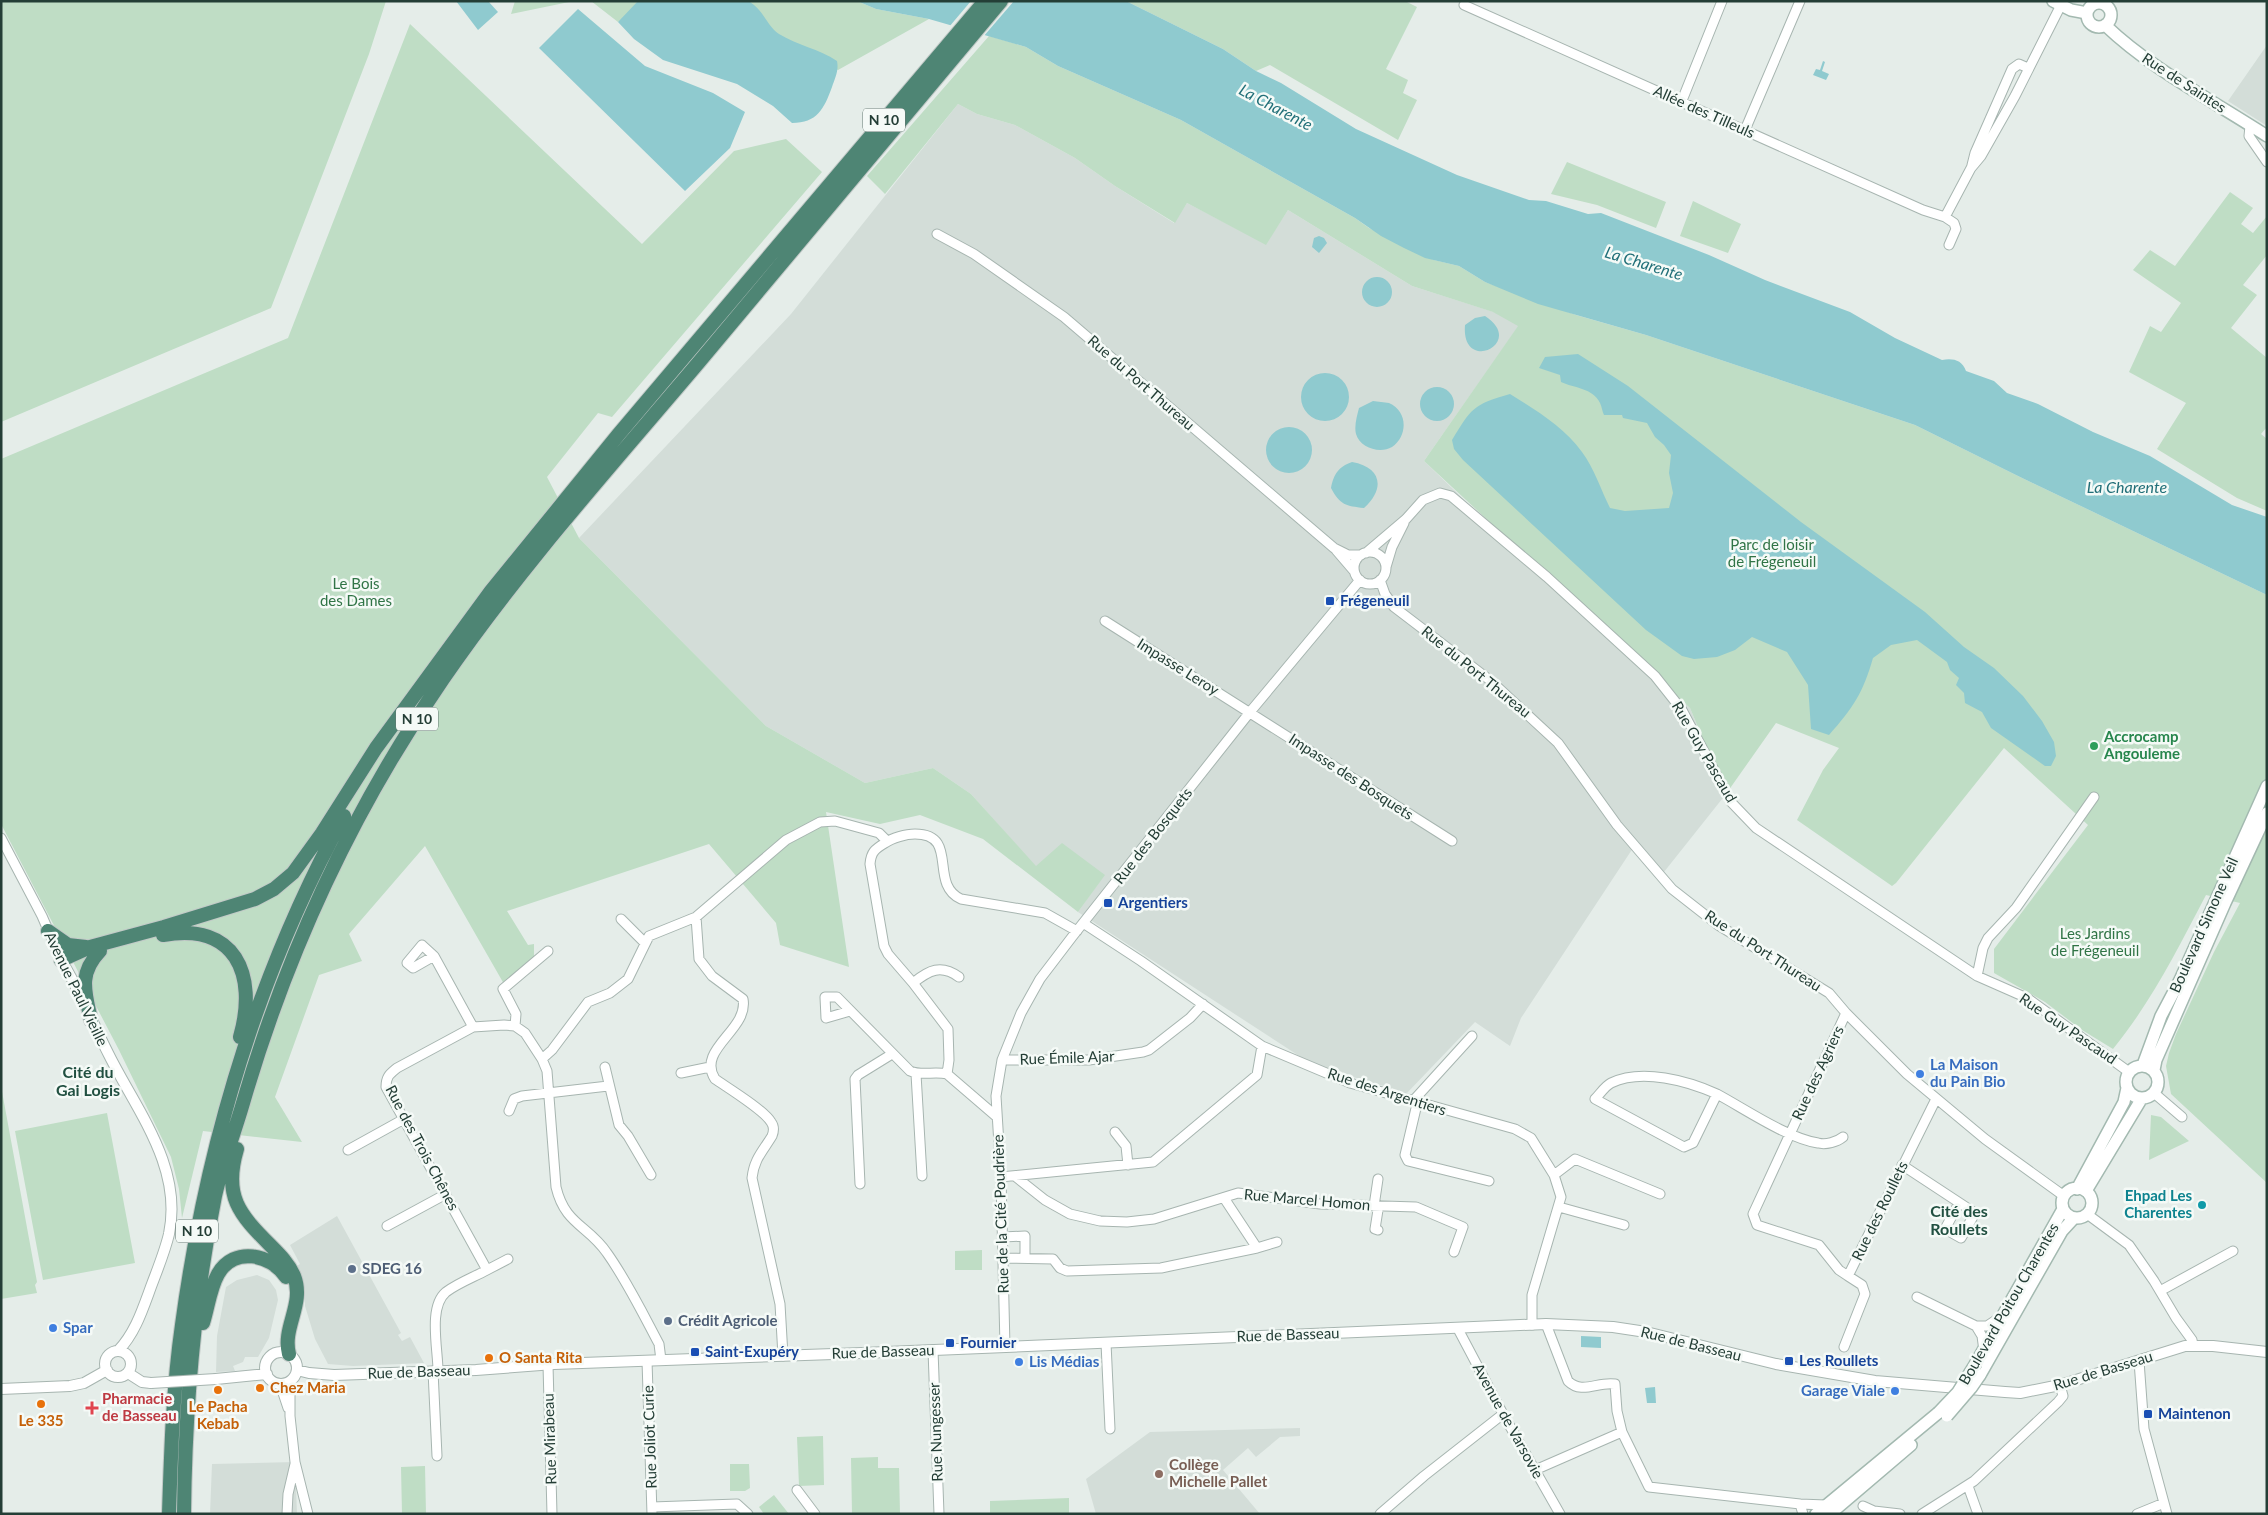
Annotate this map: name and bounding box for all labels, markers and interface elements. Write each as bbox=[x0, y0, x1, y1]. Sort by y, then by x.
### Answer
street label: Rue de Saintes bbox=[2139, 48, 2230, 116]
water label: La Charente bbox=[1236, 79, 1316, 134]
street label: Allée des Tilleuls bbox=[1651, 81, 1758, 141]
road number: N 10 bbox=[863, 108, 905, 132]
water label: La Charente bbox=[1603, 242, 1686, 283]
street label: Rue du Port Thureau bbox=[1085, 331, 1199, 433]
water label: La Charente bbox=[2087, 477, 2167, 496]
park label: Parc de loisir de Frégeneuil bbox=[1728, 535, 1816, 570]
park label: Le Bois des Dames bbox=[320, 574, 392, 609]
place label: Frégeneuil bbox=[1340, 591, 1410, 609]
marker: Frégeneuil bbox=[1324, 595, 1336, 607]
street label: Rue du Port Thureau bbox=[1418, 622, 1535, 721]
street label: Impasse Leroy bbox=[1134, 634, 1223, 699]
street label: Rue Guy Pascaud bbox=[1669, 698, 1741, 805]
road number: N 10 bbox=[396, 708, 438, 731]
place label: Accrocamp Angouleme bbox=[2103, 727, 2180, 762]
street label: Impasse des Bosquets bbox=[1286, 729, 1417, 823]
marker: Accrocamp Angouleme bbox=[2088, 740, 2100, 752]
street label: Rue des Bosquets bbox=[1109, 784, 1195, 887]
street label: Boulevard Simone Veil bbox=[2165, 854, 2241, 995]
place label: Argentiers bbox=[1117, 893, 1188, 911]
marker: Argentiers bbox=[1102, 897, 1114, 909]
street label: Rue du Port Thureau bbox=[1702, 906, 1825, 995]
park label: Les Jardins de Frégeneuil bbox=[2051, 924, 2139, 959]
street label: Avenue Paul Vieille bbox=[41, 928, 112, 1049]
street label: Rue Guy Pascaud bbox=[2016, 989, 2121, 1067]
street label: Rue des Agriers bbox=[1787, 1022, 1847, 1123]
street label: Rue Émile Ajar bbox=[1019, 1046, 1115, 1068]
place label: La Maison du Pain Bio bbox=[1930, 1055, 2006, 1090]
district label: Cité du Gai Logis bbox=[56, 1062, 120, 1099]
street label: Rue des Argentiers bbox=[1326, 1063, 1449, 1119]
marker: La Maison du Pain Bio bbox=[1914, 1068, 1926, 1080]
street label: Rue des Trois Chênes bbox=[382, 1082, 464, 1213]
street label: Rue de la Cité Poudrière bbox=[988, 1134, 1012, 1294]
street label: Rue des Roullets bbox=[1847, 1158, 1911, 1263]
street label: Rue Marcel Homon bbox=[1243, 1185, 1371, 1213]
place label: Ehpad Les Charentes bbox=[2124, 1186, 2192, 1221]
marker: Ehpad Les Charentes bbox=[2196, 1199, 2208, 1211]
district label: Cité des Roullets bbox=[1930, 1201, 1988, 1238]
street label: Boulevard Poitou Charentes bbox=[1954, 1219, 2062, 1388]
road number: N 10 bbox=[176, 1220, 218, 1242]
place label: SDEG 16 bbox=[362, 1259, 422, 1277]
marker: SDEG 16 bbox=[346, 1263, 358, 1275]
place label: Crédit Agricole bbox=[678, 1311, 778, 1329]
marker: Crédit Agricole bbox=[662, 1315, 674, 1327]
place label: Spar bbox=[63, 1318, 93, 1336]
marker: Spar bbox=[47, 1322, 59, 1334]
street label: Rue de Basseau bbox=[1639, 1322, 1743, 1364]
street label: Rue de Basseau bbox=[1236, 1323, 1340, 1345]
place label: Fournier bbox=[960, 1333, 1017, 1351]
marker: Fournier bbox=[944, 1337, 956, 1349]
street label: Rue de Basseau bbox=[831, 1340, 935, 1362]
place label: Saint-Exupéry bbox=[705, 1342, 799, 1360]
marker: Saint-Exupéry bbox=[689, 1346, 701, 1358]
street label: Rue de Basseau bbox=[2051, 1346, 2155, 1394]
place label: O Santa Rita bbox=[499, 1348, 582, 1366]
place label: Les Roullets bbox=[1799, 1351, 1879, 1369]
marker: O Santa Rita bbox=[483, 1352, 495, 1364]
place label: Lis Médias bbox=[1029, 1352, 1100, 1370]
marker: Les Roullets bbox=[1783, 1355, 1795, 1367]
marker: Lis Médias bbox=[1013, 1356, 1025, 1368]
street label: Rue de Basseau bbox=[367, 1360, 471, 1382]
street label: Avenue de Varsovie bbox=[1470, 1360, 1548, 1481]
place label: Chez Maria bbox=[270, 1378, 346, 1396]
place label: Garage Viale bbox=[1801, 1381, 1885, 1399]
marker: Chez Maria bbox=[254, 1382, 266, 1394]
street label: Rue Nungesser bbox=[924, 1382, 946, 1482]
marker: Le Pacha Kebab bbox=[212, 1384, 224, 1396]
street label: Rue Joliot Curie bbox=[638, 1385, 660, 1489]
marker: Garage Viale bbox=[1889, 1385, 1901, 1397]
place label: Pharmacie de Basseau bbox=[102, 1389, 177, 1424]
street label: Rue Mirabeau bbox=[538, 1393, 560, 1485]
place label: Le Pacha Kebab bbox=[188, 1397, 248, 1432]
marker: Le 335 bbox=[35, 1398, 47, 1410]
marker: Pharmacie de Basseau bbox=[86, 1402, 98, 1414]
place label: Maintenon bbox=[2158, 1404, 2231, 1422]
marker: Maintenon bbox=[2142, 1408, 2154, 1420]
place label: Le 335 bbox=[18, 1411, 64, 1429]
place label: Collège Michelle Pallet bbox=[1169, 1455, 1268, 1490]
marker: Collège Michelle Pallet bbox=[1153, 1468, 1165, 1480]

